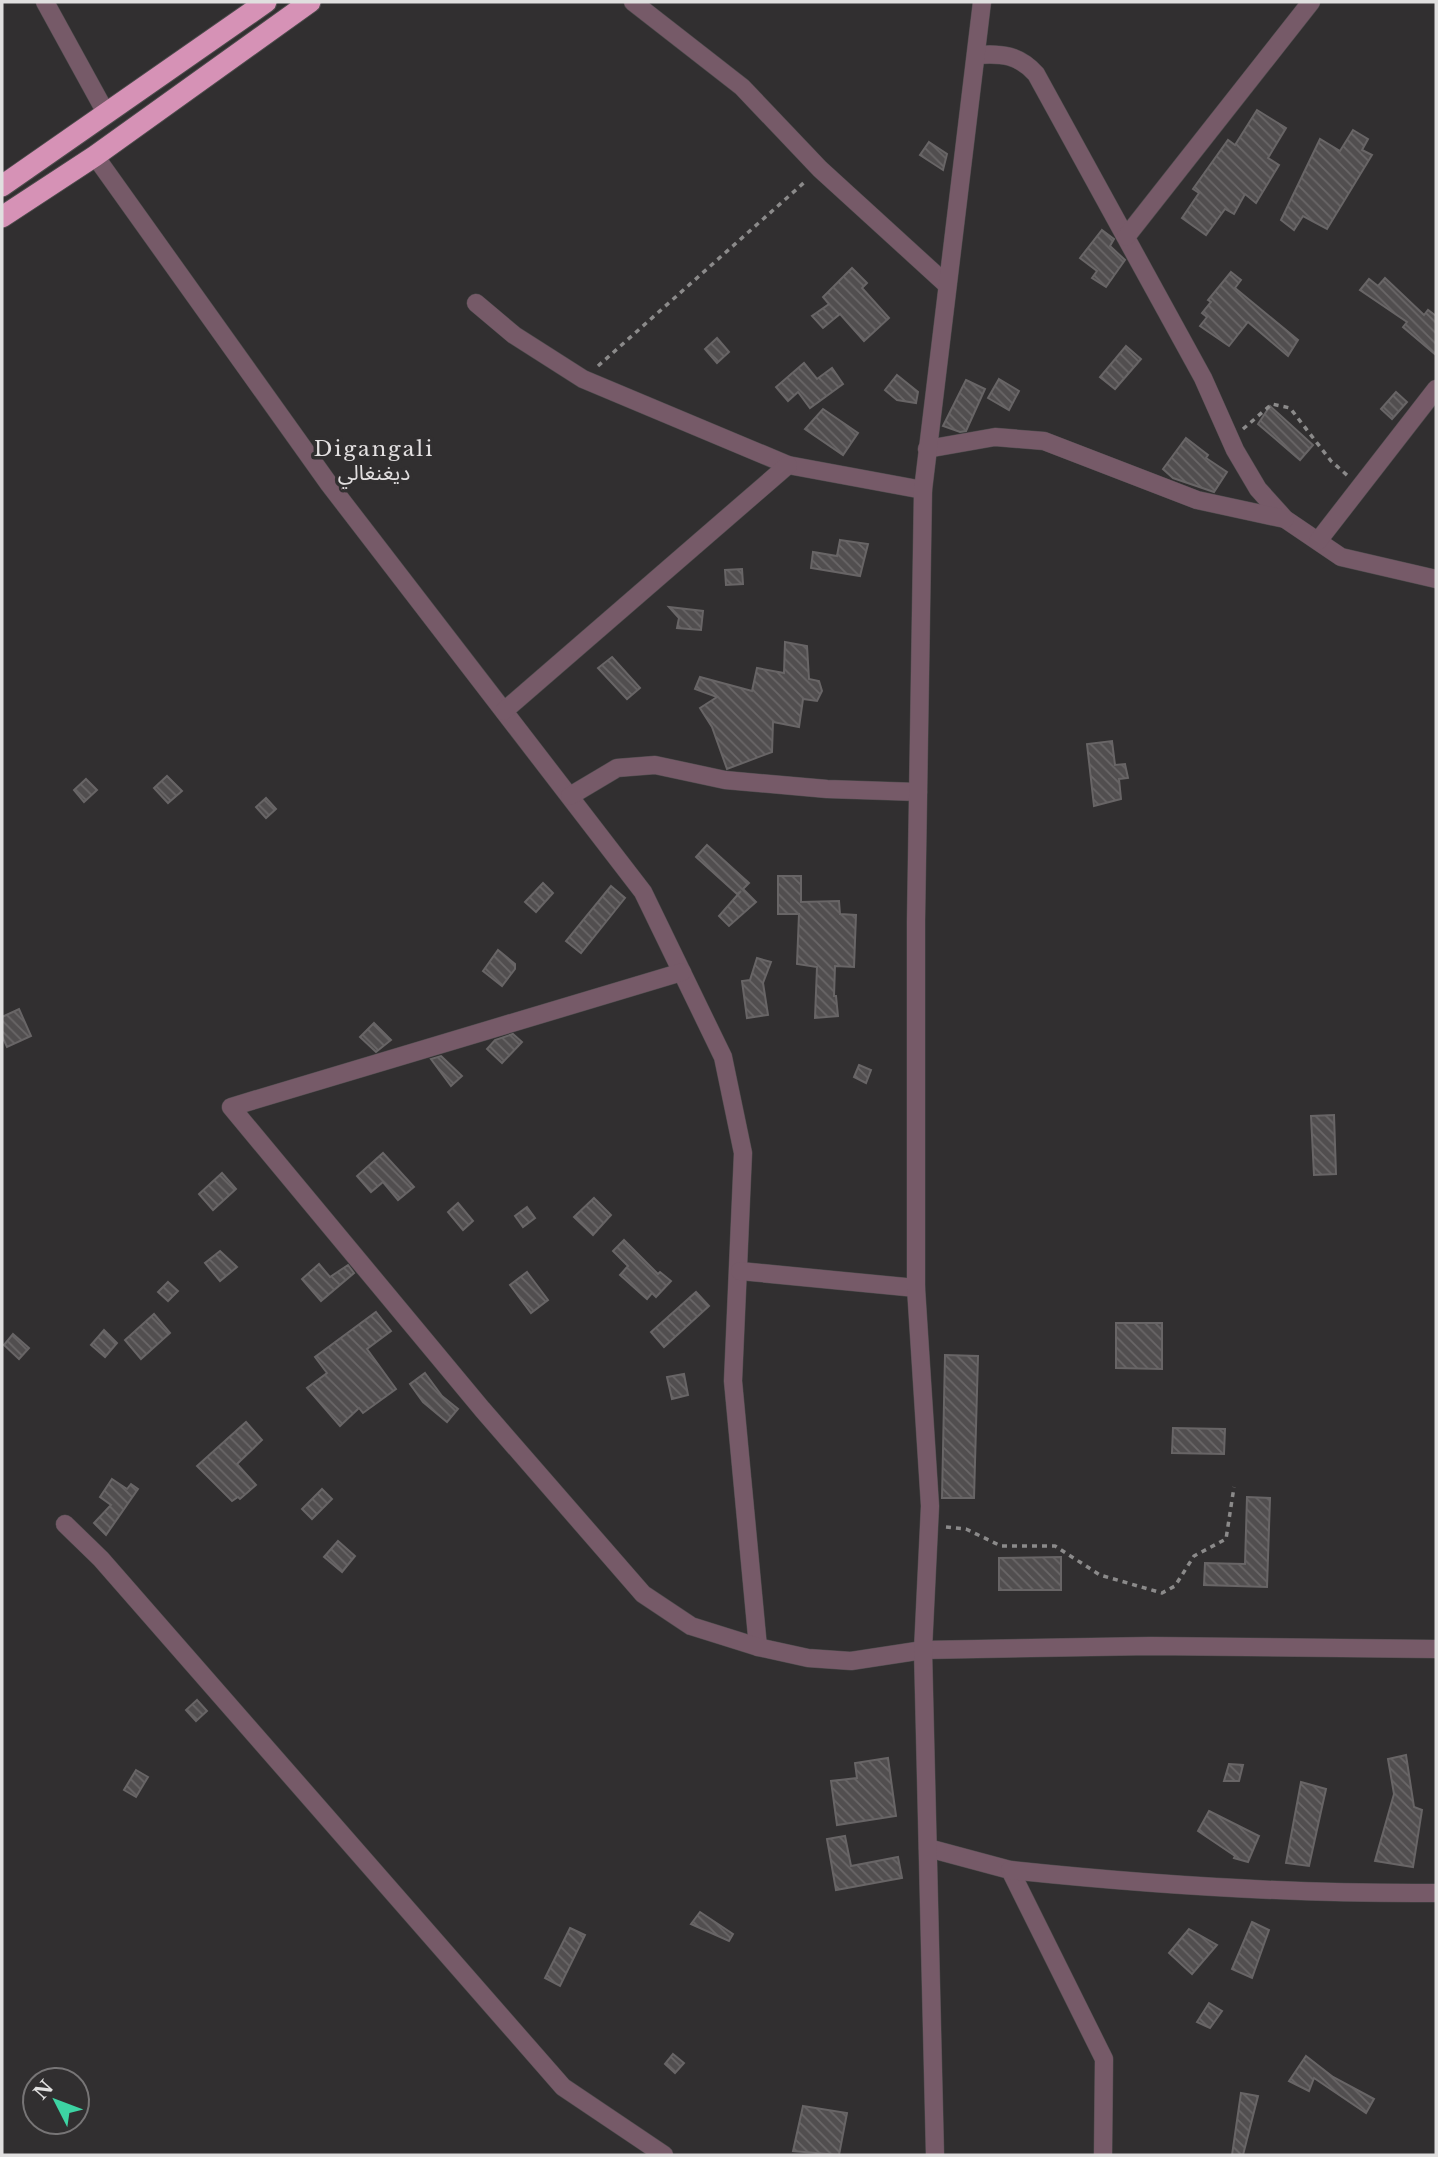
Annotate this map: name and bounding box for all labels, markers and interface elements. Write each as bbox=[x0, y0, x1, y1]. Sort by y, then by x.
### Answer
district label: Digangali ديغنغالي bbox=[314, 436, 434, 489]
north arrow bbox=[21, 2066, 91, 2136]
text: N bbox=[29, 2076, 58, 2104]

